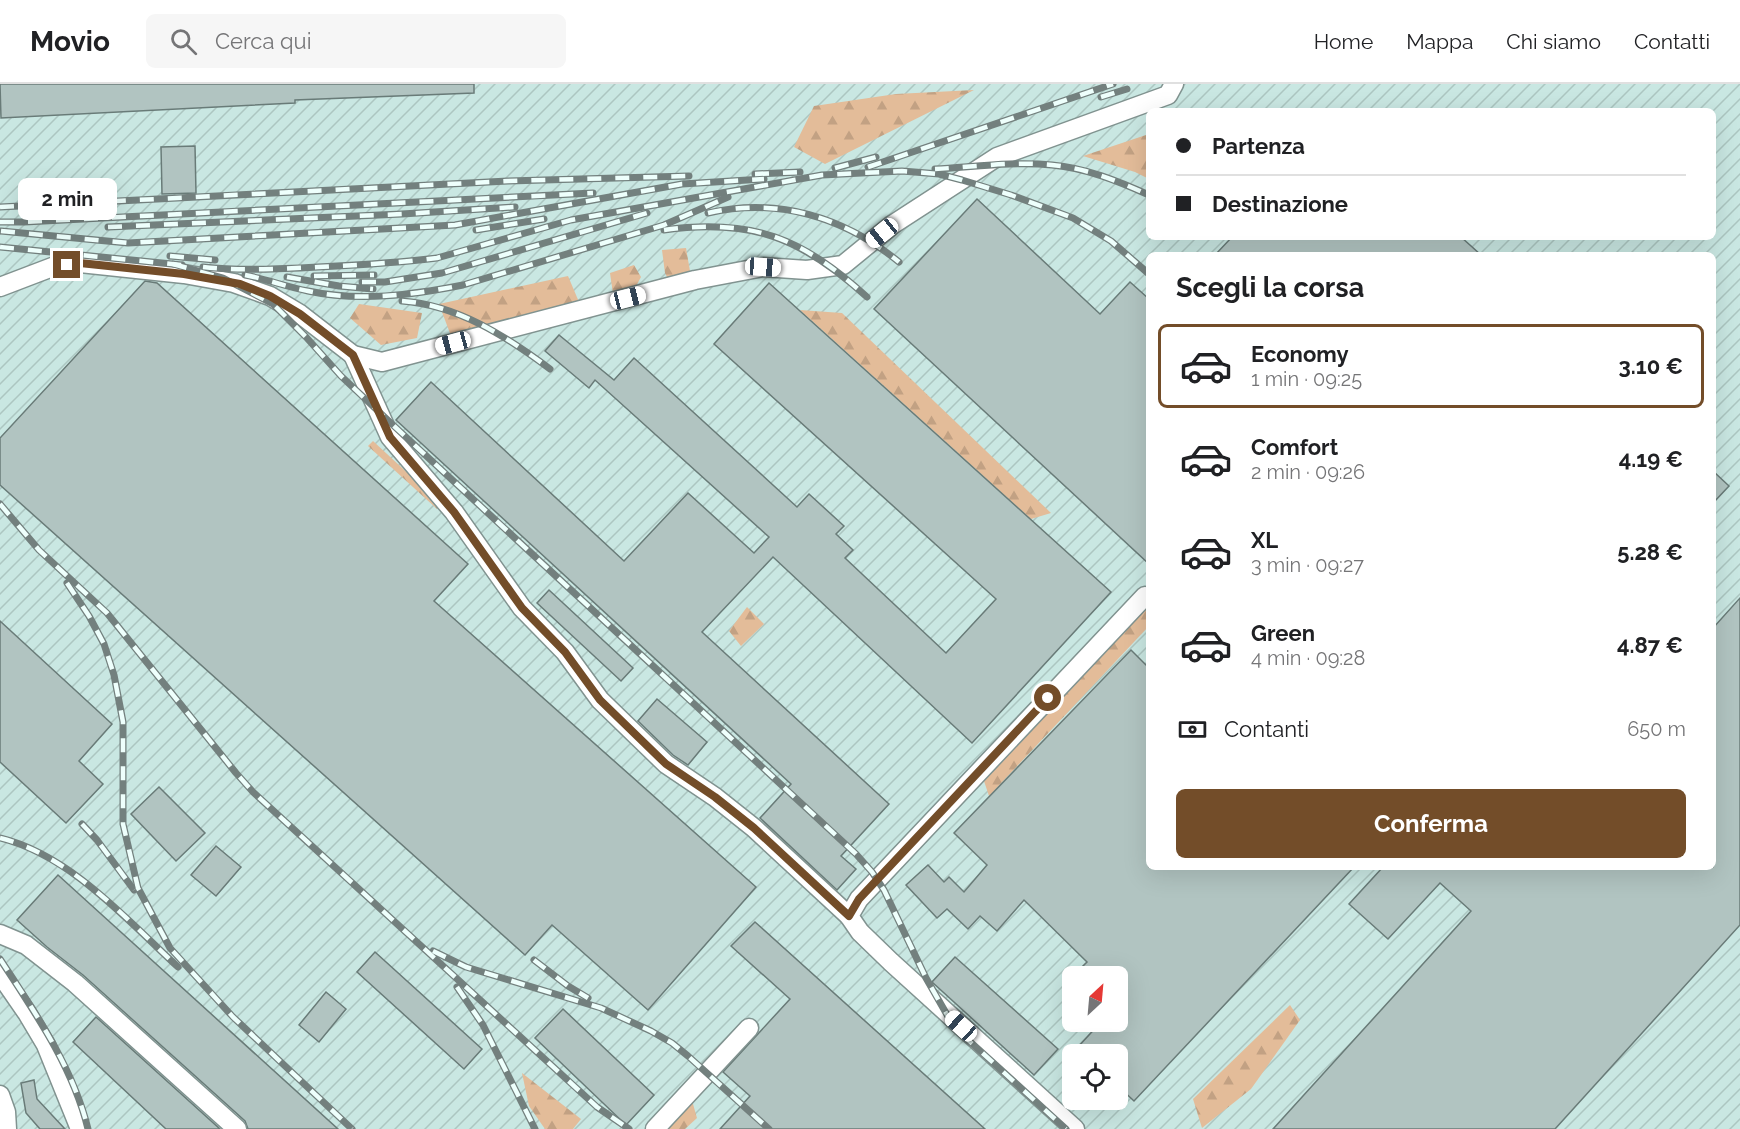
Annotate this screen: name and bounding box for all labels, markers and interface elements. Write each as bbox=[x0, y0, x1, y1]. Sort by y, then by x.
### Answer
search box bbox=[146, 14, 566, 68]
text: Movio bbox=[30, 25, 110, 58]
icon: search bbox=[167, 25, 200, 58]
text: Cerca qui bbox=[215, 28, 311, 54]
text: Home bbox=[1314, 29, 1373, 54]
text: Mappa bbox=[1406, 29, 1473, 54]
text: Chi siamo bbox=[1506, 29, 1601, 54]
text: Contatti bbox=[1634, 29, 1710, 54]
text: Partenza bbox=[1212, 133, 1305, 159]
callout: 2 min bbox=[17, 178, 116, 220]
text: 2 min bbox=[42, 187, 93, 211]
text: Destinazione bbox=[1212, 191, 1348, 217]
car bbox=[862, 215, 902, 251]
route end bbox=[53, 251, 80, 278]
car bbox=[744, 257, 782, 277]
text: Scegli la corsa bbox=[1176, 272, 1364, 303]
car bbox=[608, 285, 648, 311]
car bbox=[433, 330, 473, 356]
icon: car bbox=[1179, 339, 1233, 393]
text: Economy bbox=[1251, 341, 1349, 367]
text: 3.10 € bbox=[1619, 353, 1683, 379]
text: 1 min · 09:25 bbox=[1251, 367, 1362, 391]
icon: car bbox=[1179, 432, 1233, 486]
text: Comfort bbox=[1251, 434, 1338, 460]
text: 4.19 € bbox=[1619, 446, 1683, 472]
text: 2 min · 09:26 bbox=[1251, 460, 1365, 484]
icon: car bbox=[1179, 525, 1233, 579]
text: XL bbox=[1251, 527, 1278, 553]
text: 5.28 € bbox=[1617, 539, 1683, 565]
text: 3 min · 09:27 bbox=[1251, 553, 1364, 577]
icon: car bbox=[1179, 618, 1233, 672]
text: Green bbox=[1251, 620, 1315, 646]
text: 4.87 € bbox=[1617, 632, 1683, 658]
text: 4 min · 09:28 bbox=[1251, 646, 1365, 670]
route start bbox=[1034, 684, 1061, 711]
icon: cash bbox=[1176, 713, 1209, 746]
text: Contanti bbox=[1224, 716, 1309, 742]
text: 650 m bbox=[1627, 717, 1686, 741]
button: Conferma bbox=[1176, 789, 1686, 858]
north arrow bbox=[1062, 966, 1128, 1032]
map controls bbox=[1062, 966, 1128, 1110]
car bbox=[942, 1007, 980, 1045]
button: locate bbox=[1062, 1044, 1128, 1110]

